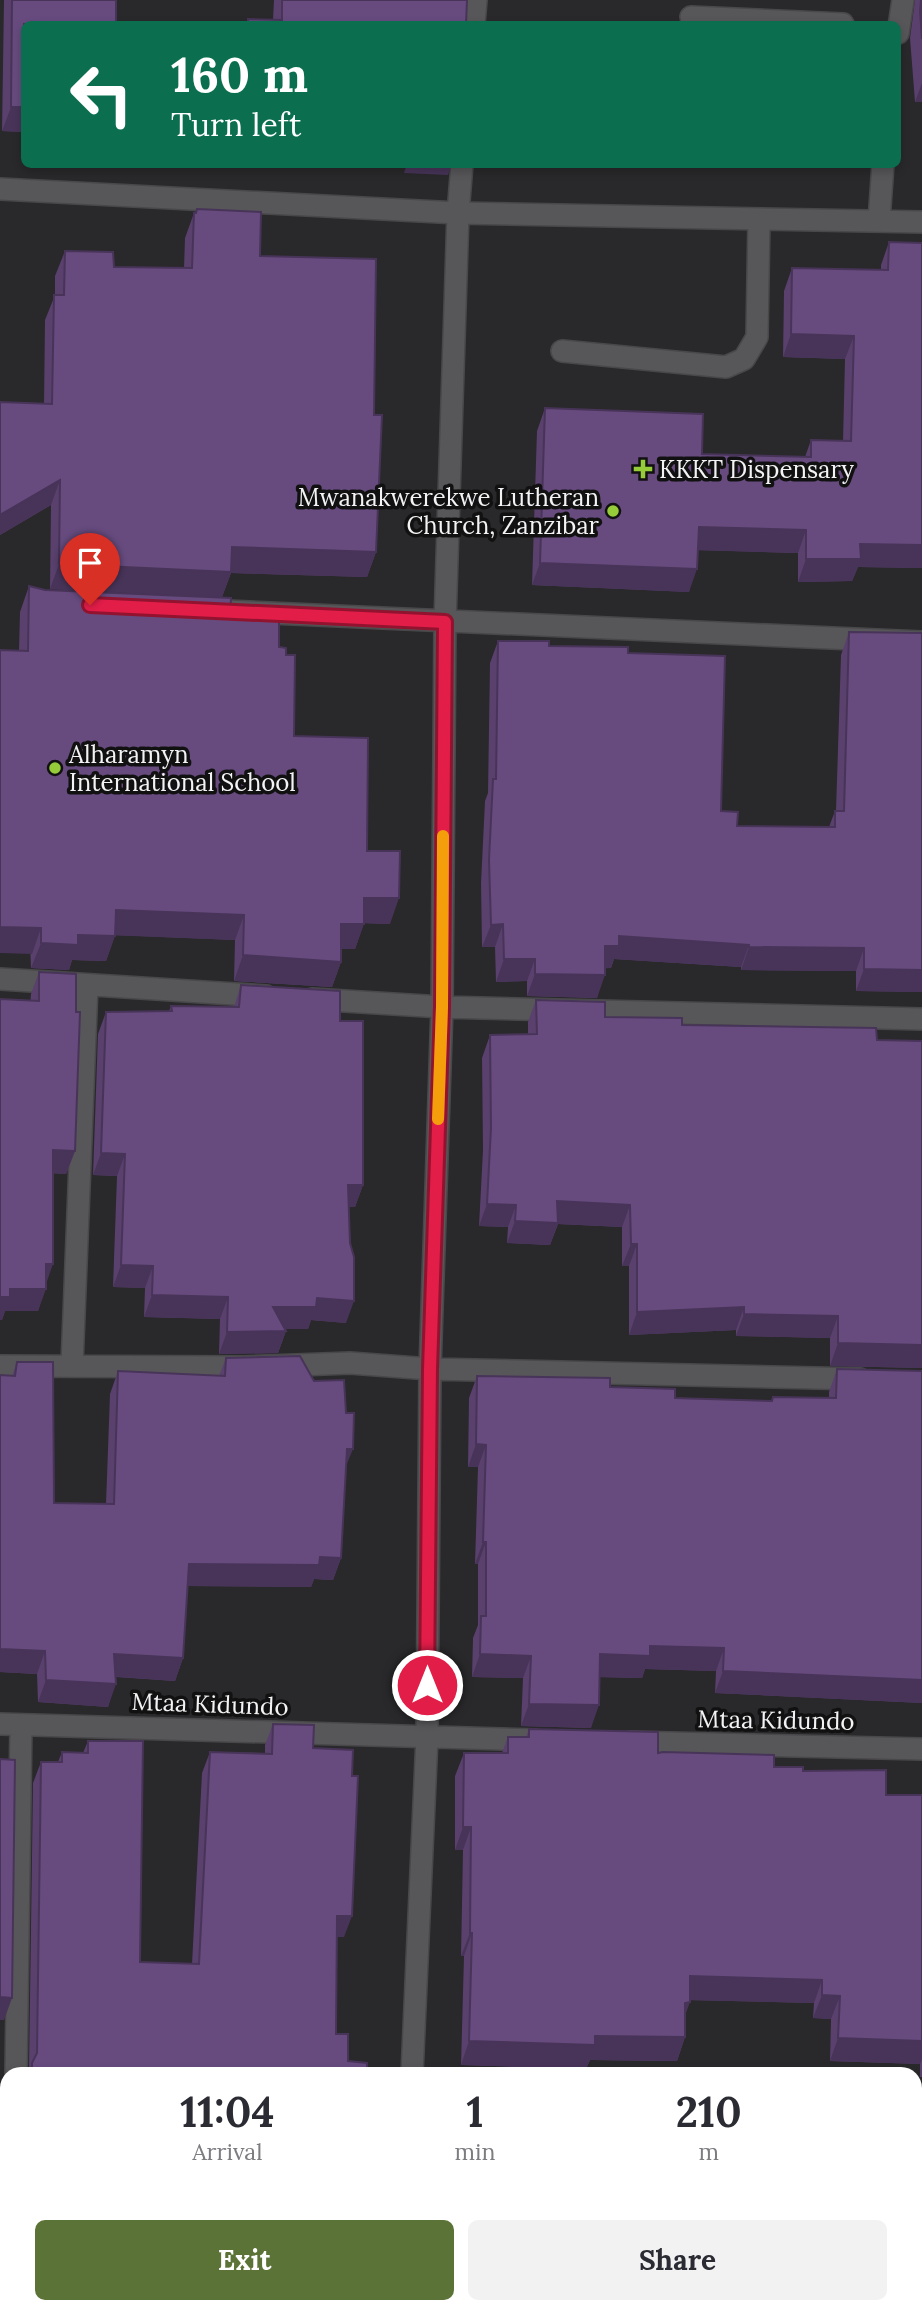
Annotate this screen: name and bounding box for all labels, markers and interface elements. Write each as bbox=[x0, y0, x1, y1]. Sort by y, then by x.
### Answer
text: 160 m bbox=[171, 43, 308, 105]
icon: left bbox=[56, 49, 147, 140]
text: Turn left bbox=[171, 104, 301, 145]
place label: KKKT Dispensary bbox=[659, 454, 854, 485]
marker: KKKT Dispensary bbox=[633, 459, 653, 479]
place label: Mwanakwerekwe Lutheran Church, Zanzibar bbox=[298, 482, 600, 541]
marker: Mwanakwerekwe Lutheran Church, Zanzibar bbox=[605, 503, 621, 519]
pin bbox=[60, 533, 120, 605]
icon: arrive bbox=[71, 544, 109, 582]
place label: Alharamyn International School bbox=[68, 739, 296, 798]
marker: Alharamyn International School bbox=[47, 760, 63, 776]
position arrow bbox=[390, 1648, 464, 1722]
street label: Mtaa Kidundo bbox=[131, 1686, 289, 1722]
street label: Mtaa Kidundo bbox=[697, 1703, 855, 1737]
text: 11:04 bbox=[180, 2085, 274, 2139]
text: 1 bbox=[467, 2085, 484, 2139]
text: 210 bbox=[676, 2085, 742, 2139]
text: Arrival bbox=[192, 2137, 262, 2166]
text: min bbox=[455, 2137, 496, 2166]
text: m bbox=[698, 2137, 719, 2166]
button: Exit bbox=[35, 2220, 454, 2300]
button: Share bbox=[468, 2220, 887, 2300]

